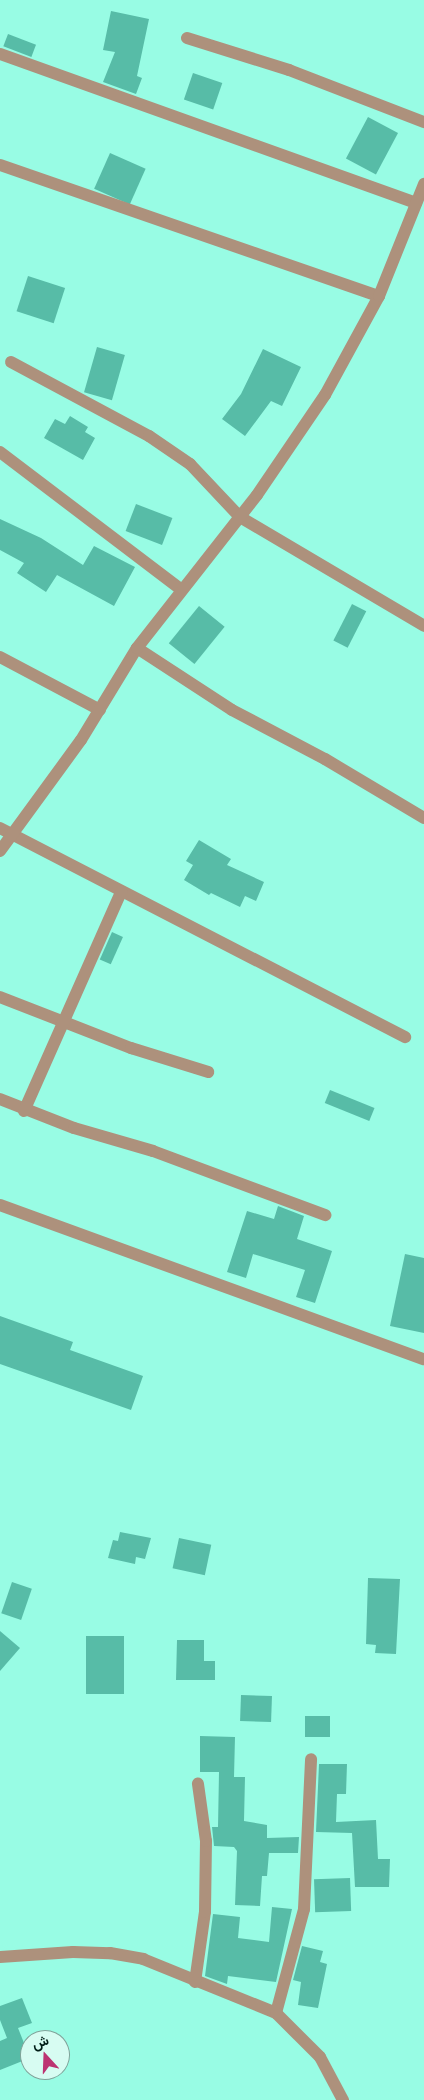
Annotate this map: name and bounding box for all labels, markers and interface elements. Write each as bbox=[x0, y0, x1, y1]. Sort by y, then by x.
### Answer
north arrow bbox=[20, 2030, 70, 2080]
text: ش bbox=[29, 2031, 51, 2052]

